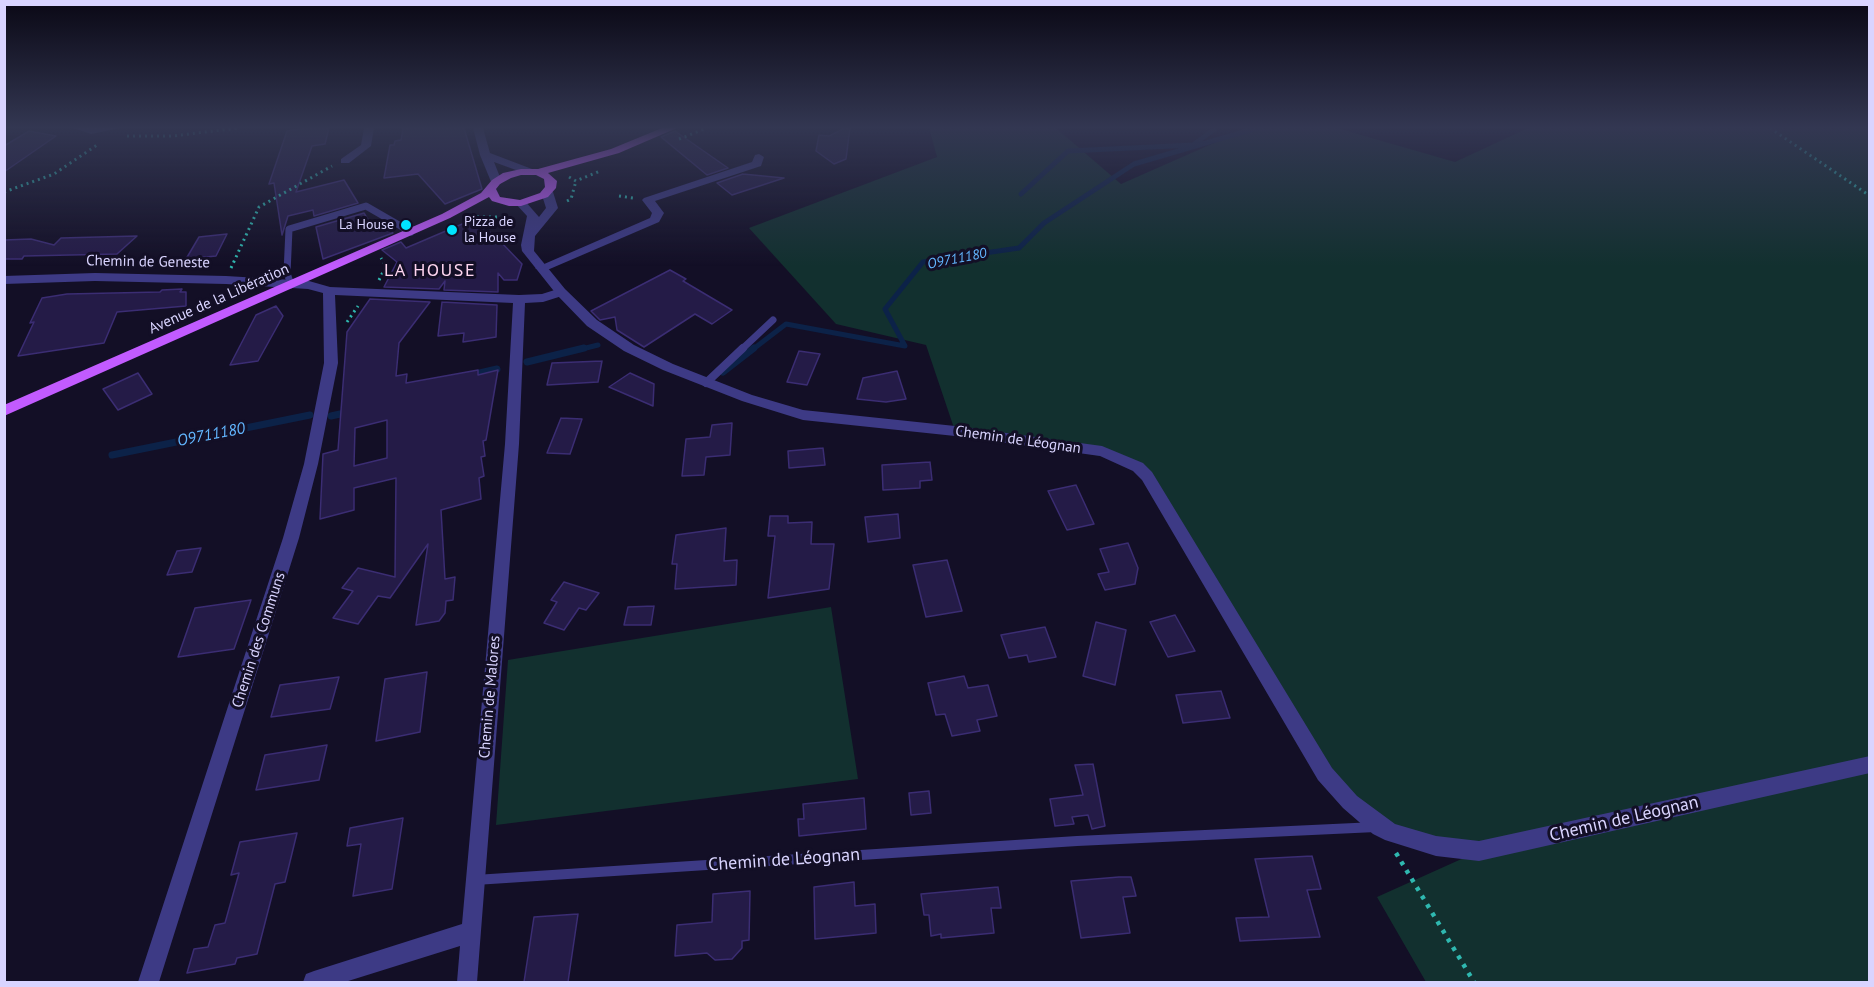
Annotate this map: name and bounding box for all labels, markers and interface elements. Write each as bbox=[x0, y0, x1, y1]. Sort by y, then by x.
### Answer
place label: Pizza de la House bbox=[464, 214, 516, 246]
place label: La House bbox=[339, 217, 394, 233]
marker: La House bbox=[399, 218, 413, 232]
marker: Pizza de la House bbox=[445, 223, 459, 237]
water label: O9711180 bbox=[926, 245, 988, 273]
street label: Chemin de Geneste bbox=[86, 252, 210, 272]
street label: Avenue de la Libération bbox=[146, 260, 292, 338]
district label: LA HOUSE bbox=[384, 260, 476, 282]
water label: O9711180 bbox=[175, 419, 247, 451]
street label: Chemin de Léognan bbox=[954, 422, 1082, 458]
street label: Chemin des Communs bbox=[229, 570, 289, 710]
street label: Chemin de Malores bbox=[476, 635, 504, 759]
street label: Chemin de Léognan bbox=[1547, 791, 1701, 847]
street label: Chemin de Léognan bbox=[707, 844, 861, 876]

